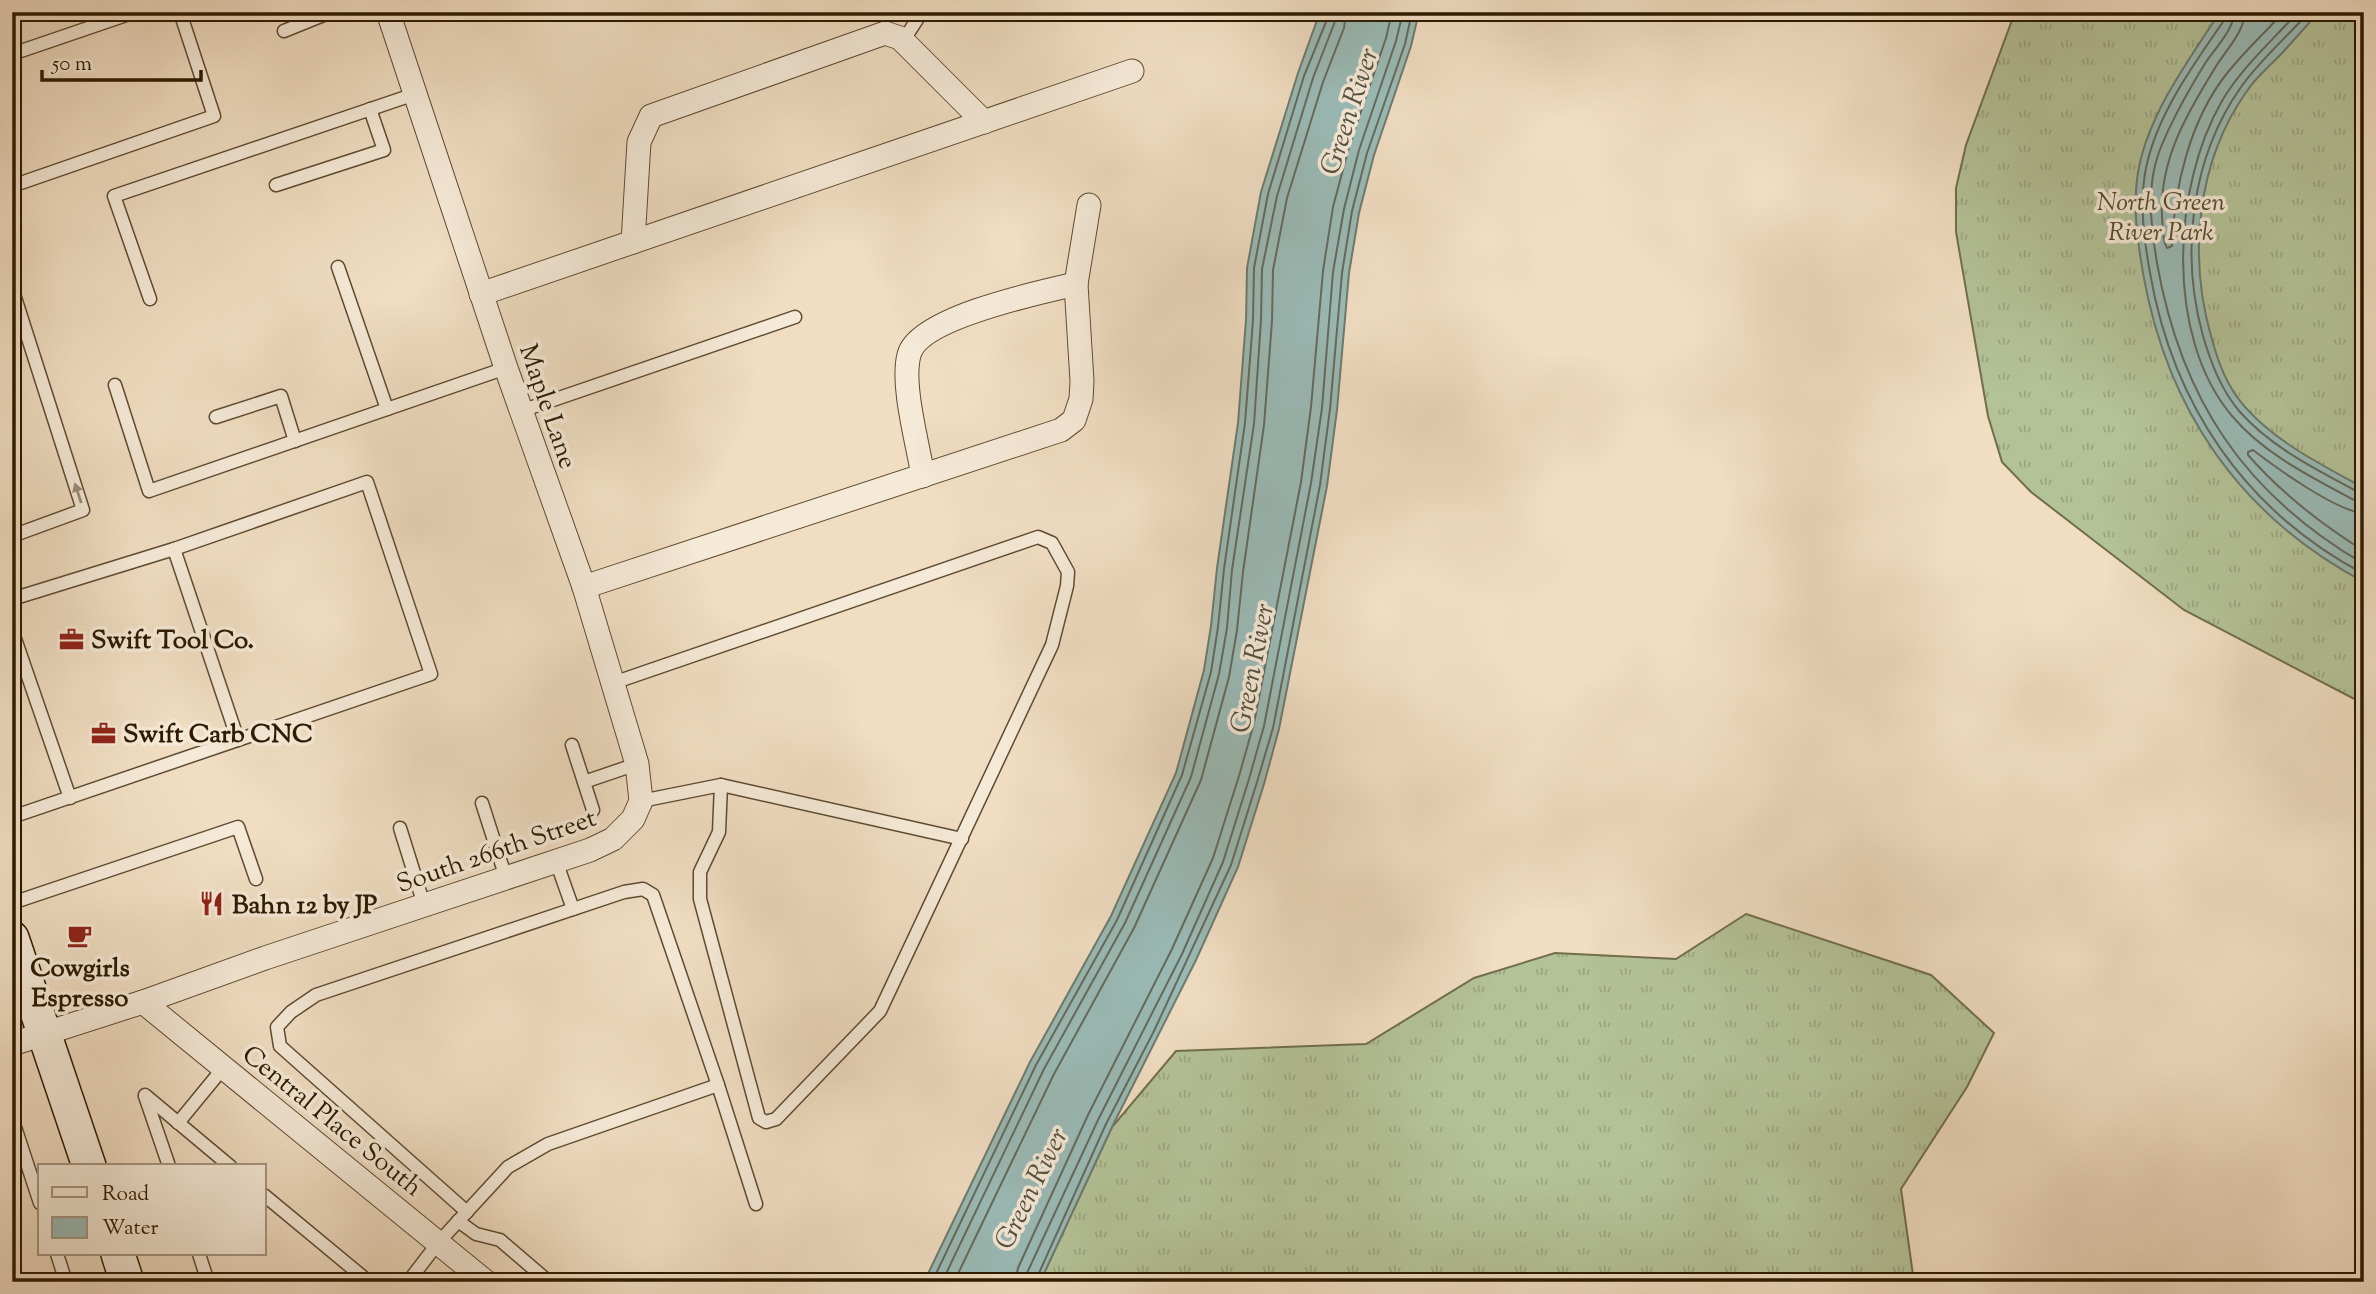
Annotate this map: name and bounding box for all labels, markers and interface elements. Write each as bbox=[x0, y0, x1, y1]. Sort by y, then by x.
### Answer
scale bar bbox=[42, 38, 201, 82]
water label: Green River bbox=[1312, 43, 1390, 181]
text: 50 m bbox=[51, 50, 92, 80]
park label: North Green River Park bbox=[2097, 185, 2226, 252]
street label: Maple Lane bbox=[508, 340, 585, 474]
one-way arrow bbox=[72, 483, 82, 504]
water label: Green River bbox=[1222, 600, 1286, 737]
place label: Swift Tool Co. bbox=[91, 623, 254, 660]
office icon: Swift Tool Co. bbox=[57, 625, 85, 653]
place label: Swift Carb CNC bbox=[123, 717, 313, 754]
office icon: Swift Carb CNC bbox=[89, 719, 117, 747]
street label: South 266th Street bbox=[392, 801, 602, 904]
place label: Bahn 12 by JP bbox=[232, 888, 378, 925]
restaurant icon: Bahn 12 by JP bbox=[198, 890, 226, 918]
cafe icon: Cowgirls Espresso bbox=[66, 921, 94, 949]
place label: Cowgirls Espresso bbox=[30, 951, 130, 1018]
street label: Central Place South bbox=[233, 1037, 430, 1206]
water label: Green River bbox=[986, 1121, 1079, 1257]
legend bbox=[38, 1164, 266, 1256]
text: Road bbox=[102, 1180, 149, 1210]
text: Water bbox=[102, 1214, 159, 1244]

